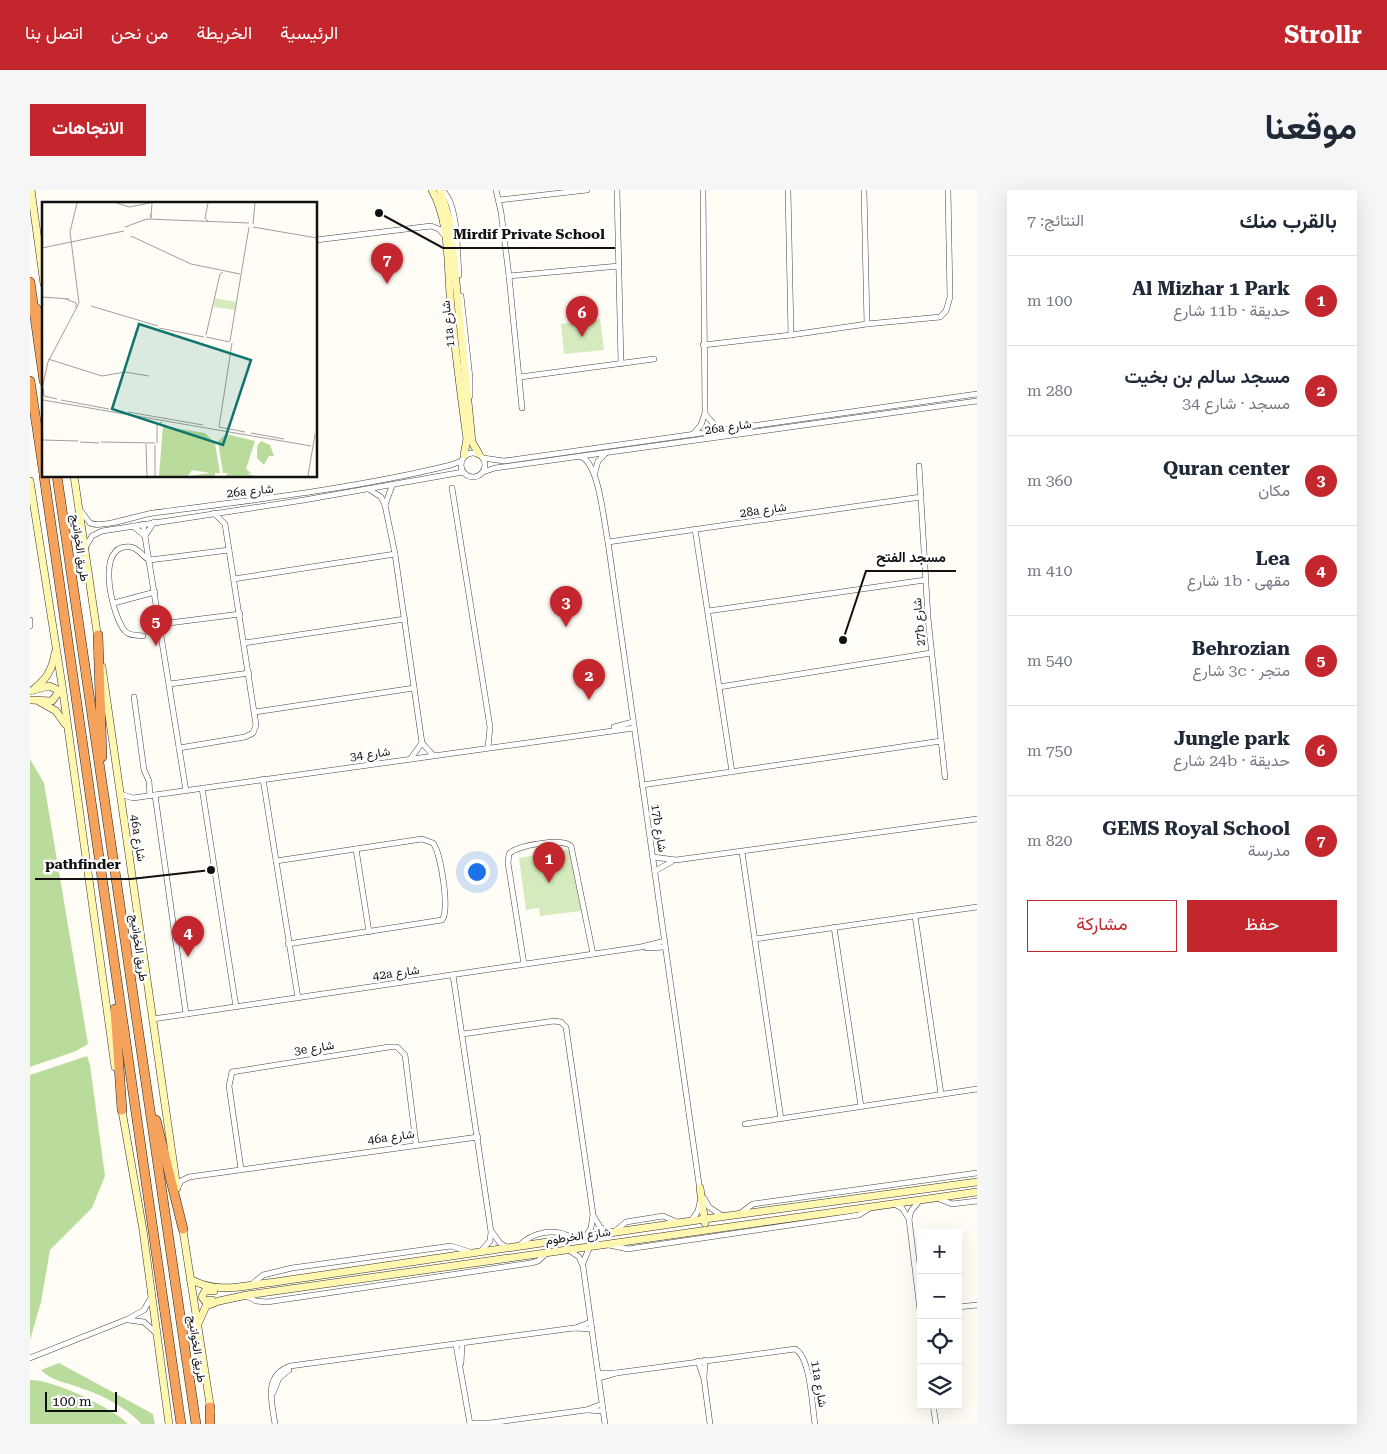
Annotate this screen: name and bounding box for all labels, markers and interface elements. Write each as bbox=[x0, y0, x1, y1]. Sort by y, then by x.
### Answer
text: Strollr bbox=[1284, 21, 1362, 49]
text: اتصل بنا bbox=[25, 22, 83, 43]
text: من نحن bbox=[111, 22, 168, 43]
text: الخريطة bbox=[196, 22, 252, 43]
text: الرئيسية bbox=[280, 22, 338, 43]
button: الاتجاهات bbox=[30, 104, 146, 156]
text: موقعنا bbox=[1264, 107, 1357, 148]
inset map bbox=[42, 202, 318, 478]
text: بالقرب منك bbox=[1239, 209, 1337, 233]
text: النتائج: 7 bbox=[1027, 211, 1084, 230]
callout: Mirdif Private School bbox=[443, 219, 615, 248]
text: Mirdif Private School bbox=[453, 226, 605, 242]
pin: 7 bbox=[371, 243, 403, 284]
text: Al Mizhar 1 Park bbox=[1132, 277, 1290, 300]
text: 100 m bbox=[1027, 291, 1073, 310]
text: 1 bbox=[1317, 291, 1325, 310]
pin: 6 bbox=[566, 296, 598, 337]
street label: 11a شارع bbox=[439, 300, 459, 348]
text: حديقة · 11b شارع bbox=[1173, 301, 1290, 320]
text: مسجد سالم بن بخيت bbox=[1124, 365, 1290, 388]
text: 280 m bbox=[1027, 381, 1073, 400]
text: 2 bbox=[1317, 381, 1325, 400]
text: مسجد · شارع 34 bbox=[1182, 394, 1290, 413]
street label: 26a شارع bbox=[704, 417, 753, 439]
text: Quran center bbox=[1163, 457, 1290, 480]
text: 360 m bbox=[1027, 471, 1073, 490]
text: 3 bbox=[1317, 471, 1325, 490]
text: مكان bbox=[1258, 481, 1290, 500]
street label: 26a شارع bbox=[226, 482, 274, 502]
street label: 28a شارع bbox=[739, 500, 788, 522]
street label: طريق الخوانيج bbox=[66, 514, 92, 583]
callout: مسجد الفتح bbox=[866, 542, 956, 571]
text: Lea bbox=[1256, 547, 1290, 570]
text: مسجد الفتح bbox=[876, 549, 946, 567]
text: 410 m bbox=[1027, 561, 1073, 580]
text: 4 bbox=[1317, 561, 1325, 580]
text: مقهى · 1b شارع bbox=[1187, 571, 1290, 590]
pin: 3 bbox=[550, 586, 582, 627]
street label: 27b شارع bbox=[910, 597, 930, 647]
pin: 5 bbox=[140, 605, 172, 646]
text: Behrozian bbox=[1192, 637, 1290, 660]
text: 540 m bbox=[1027, 651, 1073, 670]
text: 5 bbox=[1317, 651, 1325, 670]
pin: 2 bbox=[573, 659, 605, 700]
text: متجر · 3c شارع bbox=[1192, 661, 1290, 680]
text: Jungle park bbox=[1174, 727, 1290, 750]
text: 750 m bbox=[1027, 741, 1073, 760]
text: 6 bbox=[1317, 741, 1325, 760]
street label: شارع 34 bbox=[349, 744, 391, 766]
text: حديقة · 24b شارع bbox=[1173, 751, 1290, 770]
street label: 17b شارع bbox=[646, 803, 670, 853]
street label: 46a شارع bbox=[125, 814, 149, 863]
text: GEMS Royal School bbox=[1102, 817, 1290, 840]
text: 820 m bbox=[1027, 831, 1073, 850]
text: 7 bbox=[1317, 831, 1325, 850]
text: مدرسة bbox=[1248, 841, 1290, 860]
pin: 1 bbox=[533, 842, 565, 883]
callout: pathfinder bbox=[35, 850, 131, 879]
text: pathfinder bbox=[45, 856, 121, 872]
your location bbox=[464, 859, 490, 885]
button: مشاركة bbox=[1027, 900, 1177, 952]
button: حفظ bbox=[1187, 900, 1337, 952]
street label: طريق الخوانيج bbox=[125, 914, 151, 983]
pin: 4 bbox=[172, 916, 204, 957]
street label: 42a شارع bbox=[372, 963, 421, 985]
street label: 3e شارع bbox=[293, 1038, 335, 1060]
street label: 46a شارع bbox=[367, 1127, 416, 1149]
street label: شارع الخرطوم bbox=[545, 1225, 612, 1249]
map controls bbox=[917, 1229, 962, 1409]
button: + bbox=[917, 1229, 962, 1274]
button: − bbox=[917, 1274, 962, 1319]
street label: طريق الخوانيج bbox=[183, 1315, 209, 1384]
button: locate bbox=[917, 1319, 962, 1364]
street label: 11a شارع bbox=[806, 1360, 830, 1409]
button: layers bbox=[917, 1364, 962, 1409]
scale bar bbox=[45, 1389, 118, 1412]
text: 100 m bbox=[52, 1393, 92, 1409]

